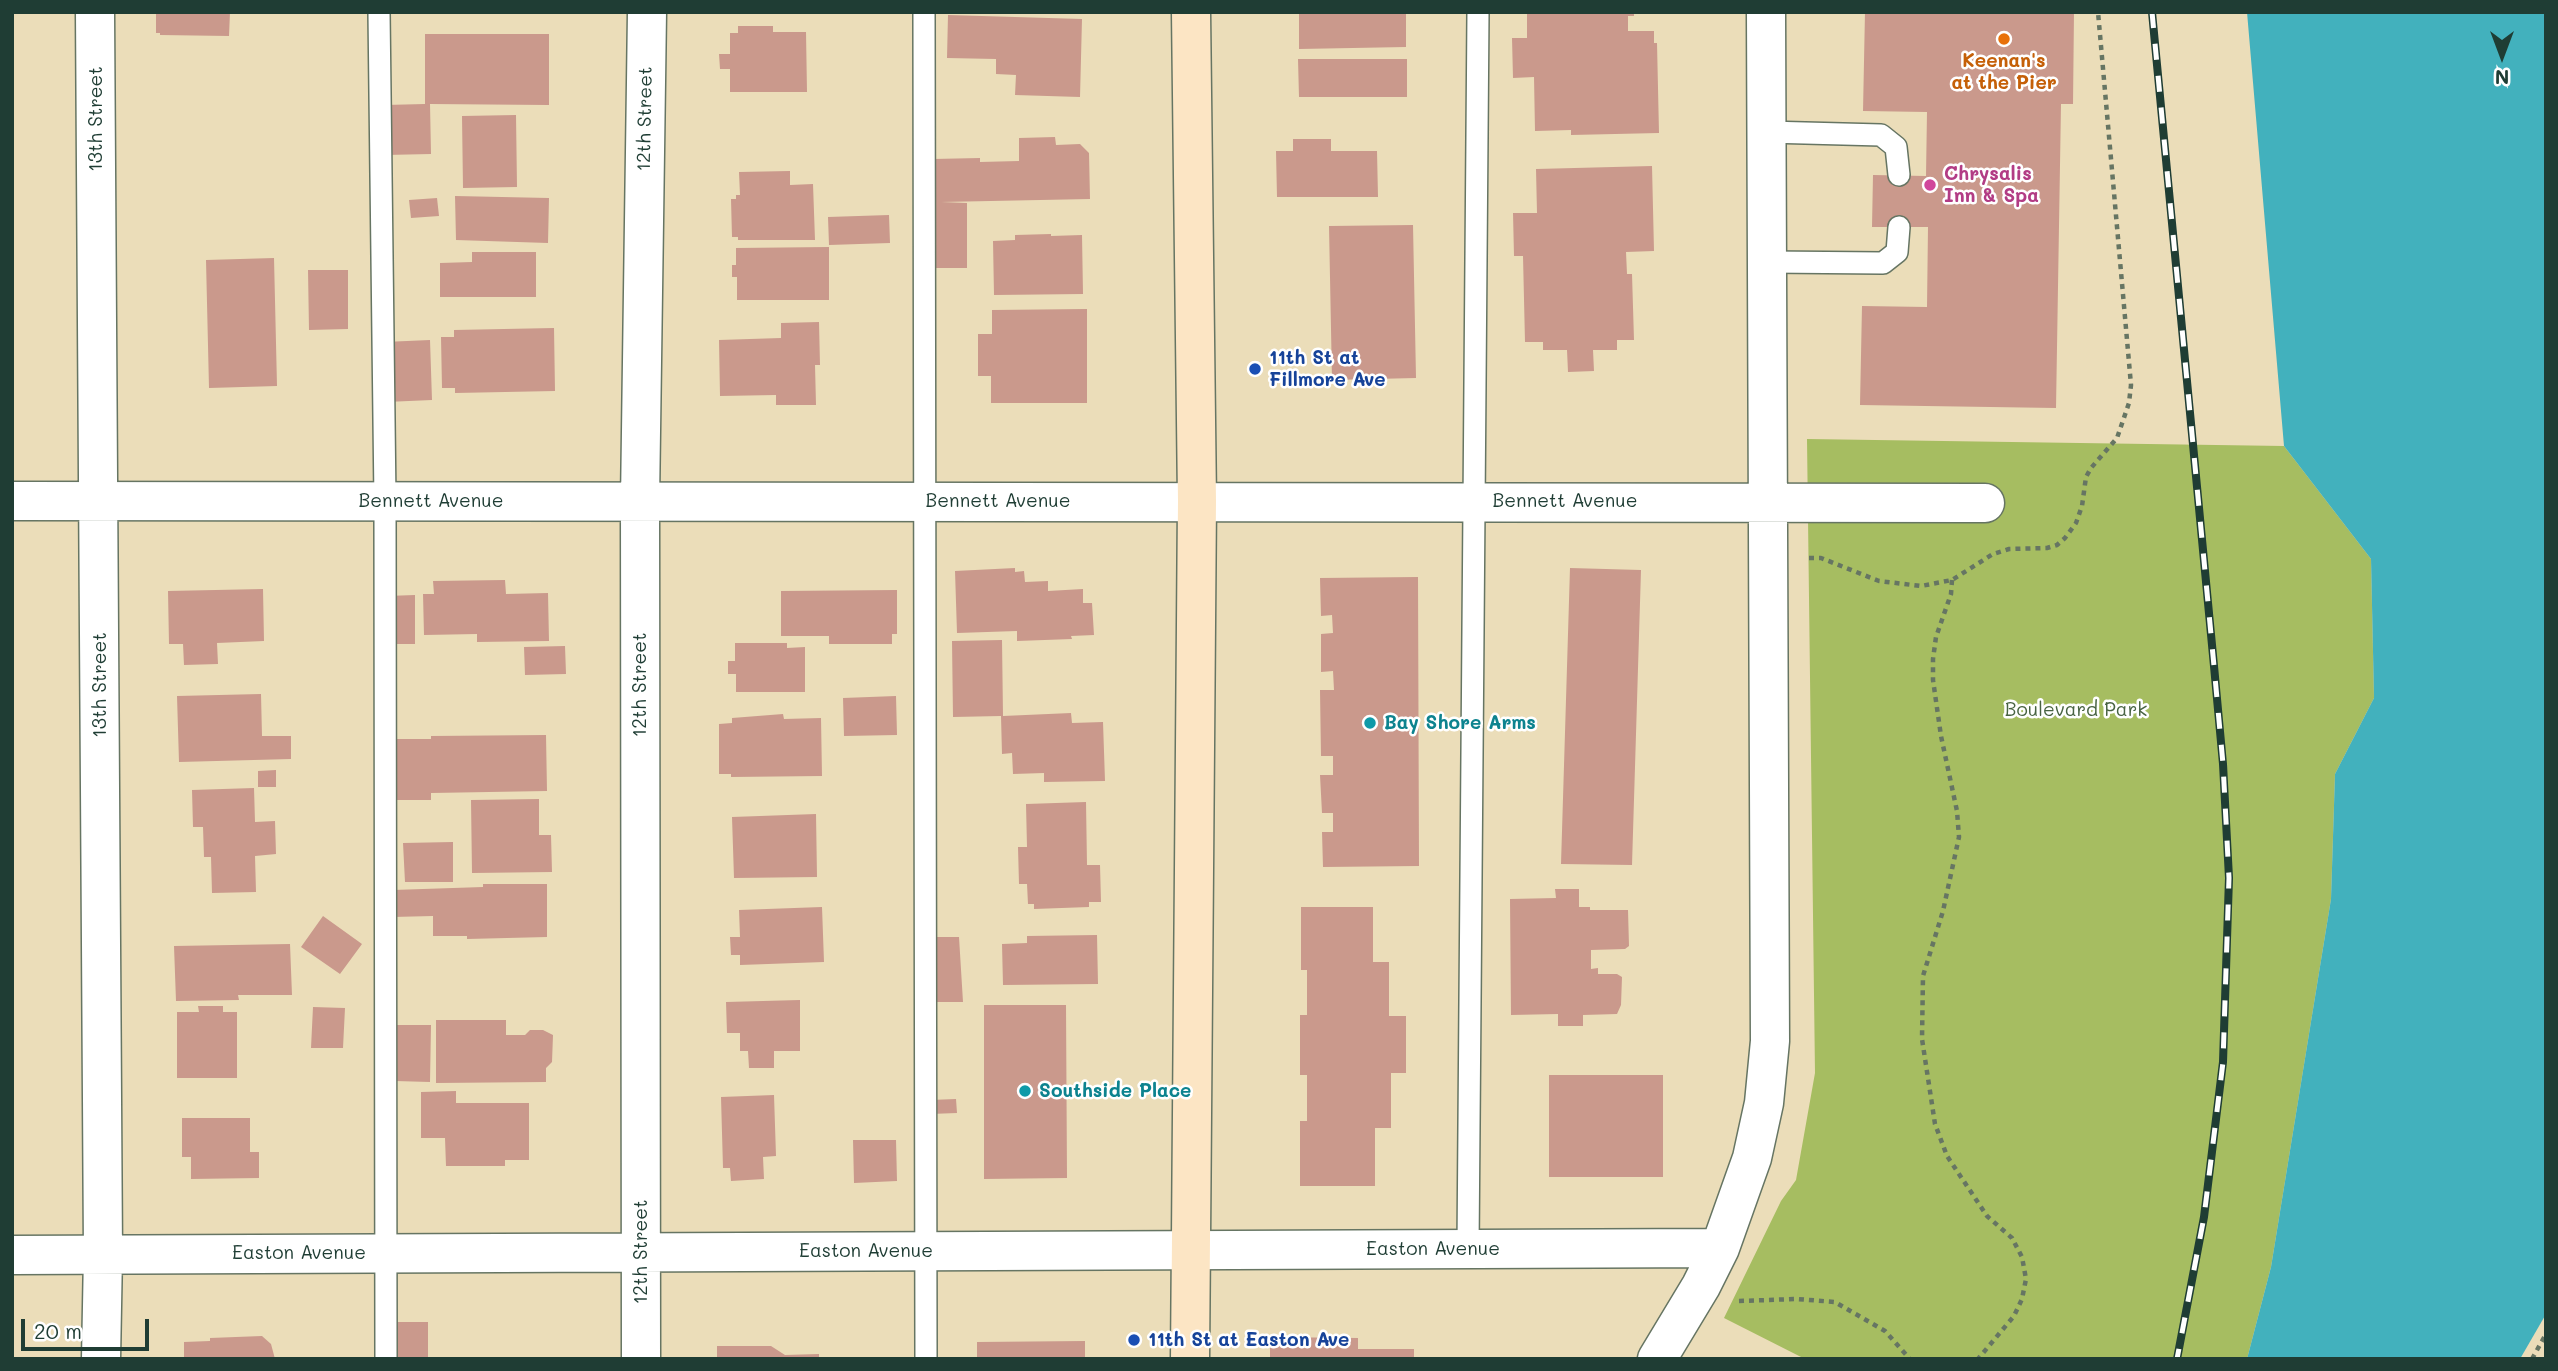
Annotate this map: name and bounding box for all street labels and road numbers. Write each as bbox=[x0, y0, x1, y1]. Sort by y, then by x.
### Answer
street label: 13th Street bbox=[85, 66, 107, 172]
street label: 12th Street bbox=[633, 66, 657, 172]
street label: Bennett Avenue bbox=[359, 490, 503, 512]
street label: Bennett Avenue bbox=[926, 490, 1070, 512]
street label: Bennett Avenue bbox=[1493, 490, 1637, 512]
street label: 13th Street bbox=[89, 632, 111, 738]
street label: 12th Street bbox=[629, 633, 651, 737]
street label: 12th Street bbox=[630, 1200, 652, 1304]
street label: Easton Avenue bbox=[1366, 1238, 1500, 1260]
street label: Easton Avenue bbox=[799, 1240, 933, 1262]
street label: Easton Avenue bbox=[232, 1242, 366, 1264]

